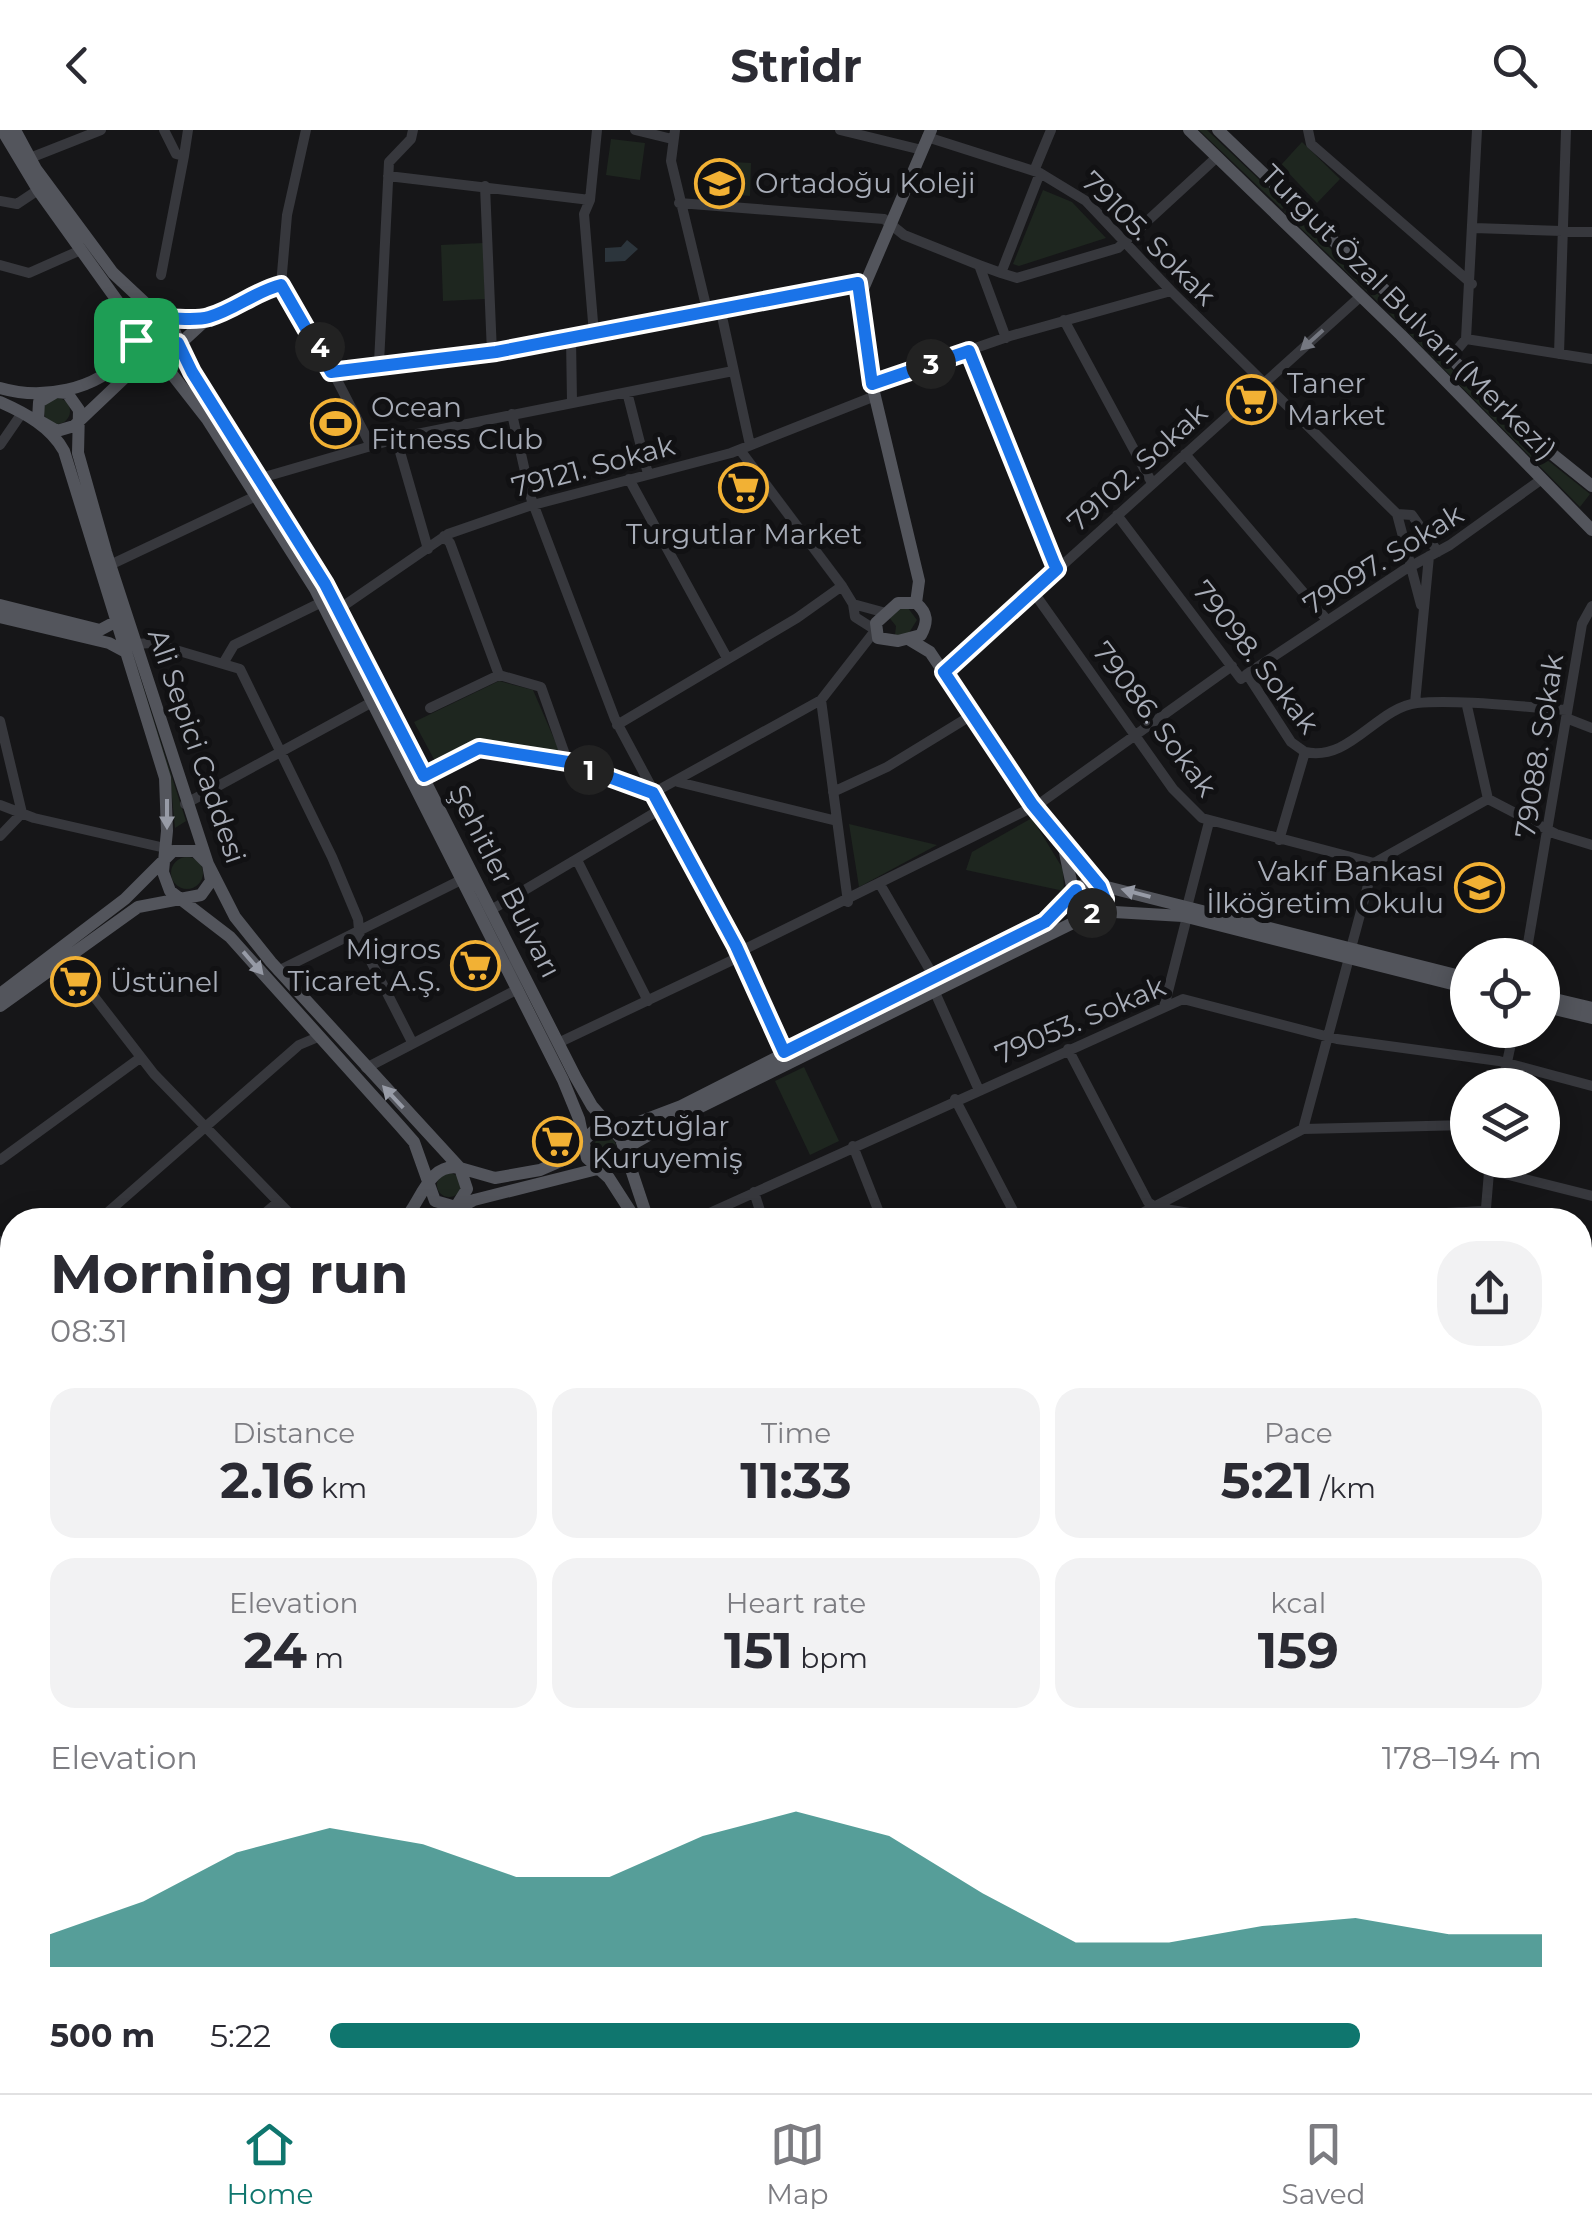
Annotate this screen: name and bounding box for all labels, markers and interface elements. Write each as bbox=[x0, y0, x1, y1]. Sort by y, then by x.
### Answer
icon: back bbox=[50, 38, 105, 93]
text: Stridr bbox=[730, 38, 862, 93]
icon: search bbox=[1487, 38, 1542, 93]
school or university icon: Ortadoğu Koleji bbox=[694, 157, 746, 209]
street label: Turgut Özal Bulvarı (Merkezi) bbox=[1254, 157, 1564, 467]
street label: 79105. Sokak bbox=[1075, 164, 1223, 312]
place label: Ortadoğu Koleji bbox=[755, 166, 976, 200]
pin bbox=[94, 298, 179, 383]
icon: arrive bbox=[109, 313, 164, 368]
pin: 4 bbox=[295, 322, 345, 372]
one-way arrow bbox=[1300, 328, 1325, 350]
text: 4 bbox=[310, 330, 330, 364]
pin: 3 bbox=[906, 339, 956, 389]
text: 3 bbox=[923, 347, 939, 381]
place label: Taner Market bbox=[1287, 366, 1386, 432]
supermarket icon: Taner Market bbox=[1226, 373, 1278, 425]
place label: Ocean Fitness Club bbox=[371, 390, 543, 456]
street label: 79102. Sokak bbox=[1060, 395, 1214, 539]
sports icon: Ocean Fitness Club bbox=[310, 397, 362, 449]
street label: 79121. Sokak bbox=[508, 428, 679, 504]
supermarket icon: Turgutlar Market bbox=[718, 461, 770, 513]
street label: 79097. Sokak bbox=[1297, 496, 1469, 622]
place label: Turgutlar Market bbox=[626, 517, 862, 551]
street label: 79098. Sokak bbox=[1186, 574, 1327, 741]
street label: Ali Sepici Caddesi bbox=[141, 624, 253, 868]
street label: 79086. Sokak bbox=[1086, 635, 1224, 803]
street label: 79088. Sokak bbox=[1508, 651, 1570, 840]
pin: 1 bbox=[564, 745, 614, 795]
text: 1 bbox=[584, 753, 594, 787]
street label: Şehitler Bulvarı bbox=[442, 779, 568, 983]
one-way arrow bbox=[159, 799, 175, 831]
place label: Vakıf Bankası İlköğretim Okulu bbox=[1206, 854, 1444, 920]
school or university icon: Vakıf Bankası İlköğretim Okulu bbox=[1453, 861, 1505, 913]
one-way arrow bbox=[1120, 884, 1151, 900]
pin: 2 bbox=[1067, 888, 1117, 938]
text: 2 bbox=[1084, 896, 1100, 930]
place label: Migros Ticaret A.Ş. bbox=[288, 932, 441, 998]
map controls bbox=[1450, 938, 1560, 1178]
button: locate bbox=[1450, 938, 1560, 1048]
supermarket icon: Migros Ticaret A.Ş. bbox=[450, 939, 502, 991]
one-way arrow bbox=[241, 950, 263, 975]
supermarket icon: Üstünel bbox=[49, 956, 101, 1008]
place label: Üstünel bbox=[110, 965, 219, 999]
street label: 79053. Sokak bbox=[990, 969, 1170, 1071]
button: layers bbox=[1450, 1068, 1560, 1178]
one-way arrow bbox=[382, 1086, 405, 1110]
place label: Boztuğlar Kuruyemiş bbox=[592, 1109, 743, 1175]
supermarket icon: Boztuğlar Kuruyemiş bbox=[531, 1116, 583, 1168]
text: Morning run bbox=[50, 1240, 408, 1307]
button: share bbox=[1437, 1241, 1542, 1346]
text: 08:31 bbox=[50, 1311, 128, 1350]
text: Distance bbox=[232, 1416, 355, 1450]
text: Time bbox=[761, 1416, 831, 1450]
text: Pace bbox=[1264, 1416, 1333, 1450]
text: 2.16 bbox=[220, 1450, 314, 1511]
text: 11:33 bbox=[740, 1450, 852, 1511]
text: 5:21 bbox=[1221, 1450, 1313, 1511]
text: km bbox=[314, 1471, 367, 1505]
text: /km bbox=[1313, 1471, 1376, 1505]
text: Elevation bbox=[229, 1586, 358, 1620]
text: Heart rate bbox=[726, 1586, 866, 1620]
text: kcal bbox=[1270, 1586, 1326, 1620]
text: 24 bbox=[243, 1620, 307, 1681]
text: 151 bbox=[724, 1620, 793, 1681]
text: 159 bbox=[1258, 1620, 1339, 1681]
text: m bbox=[307, 1641, 344, 1675]
text: bpm bbox=[793, 1641, 868, 1675]
text: Elevation bbox=[50, 1738, 198, 1777]
text: 178–194 m bbox=[1382, 1738, 1542, 1777]
text: 500 m bbox=[50, 2016, 155, 2055]
text: 5:22 bbox=[210, 2016, 271, 2055]
tab: Home bbox=[226, 2117, 313, 2211]
tab: Map bbox=[766, 2117, 829, 2211]
tab: Saved bbox=[1281, 2117, 1366, 2211]

